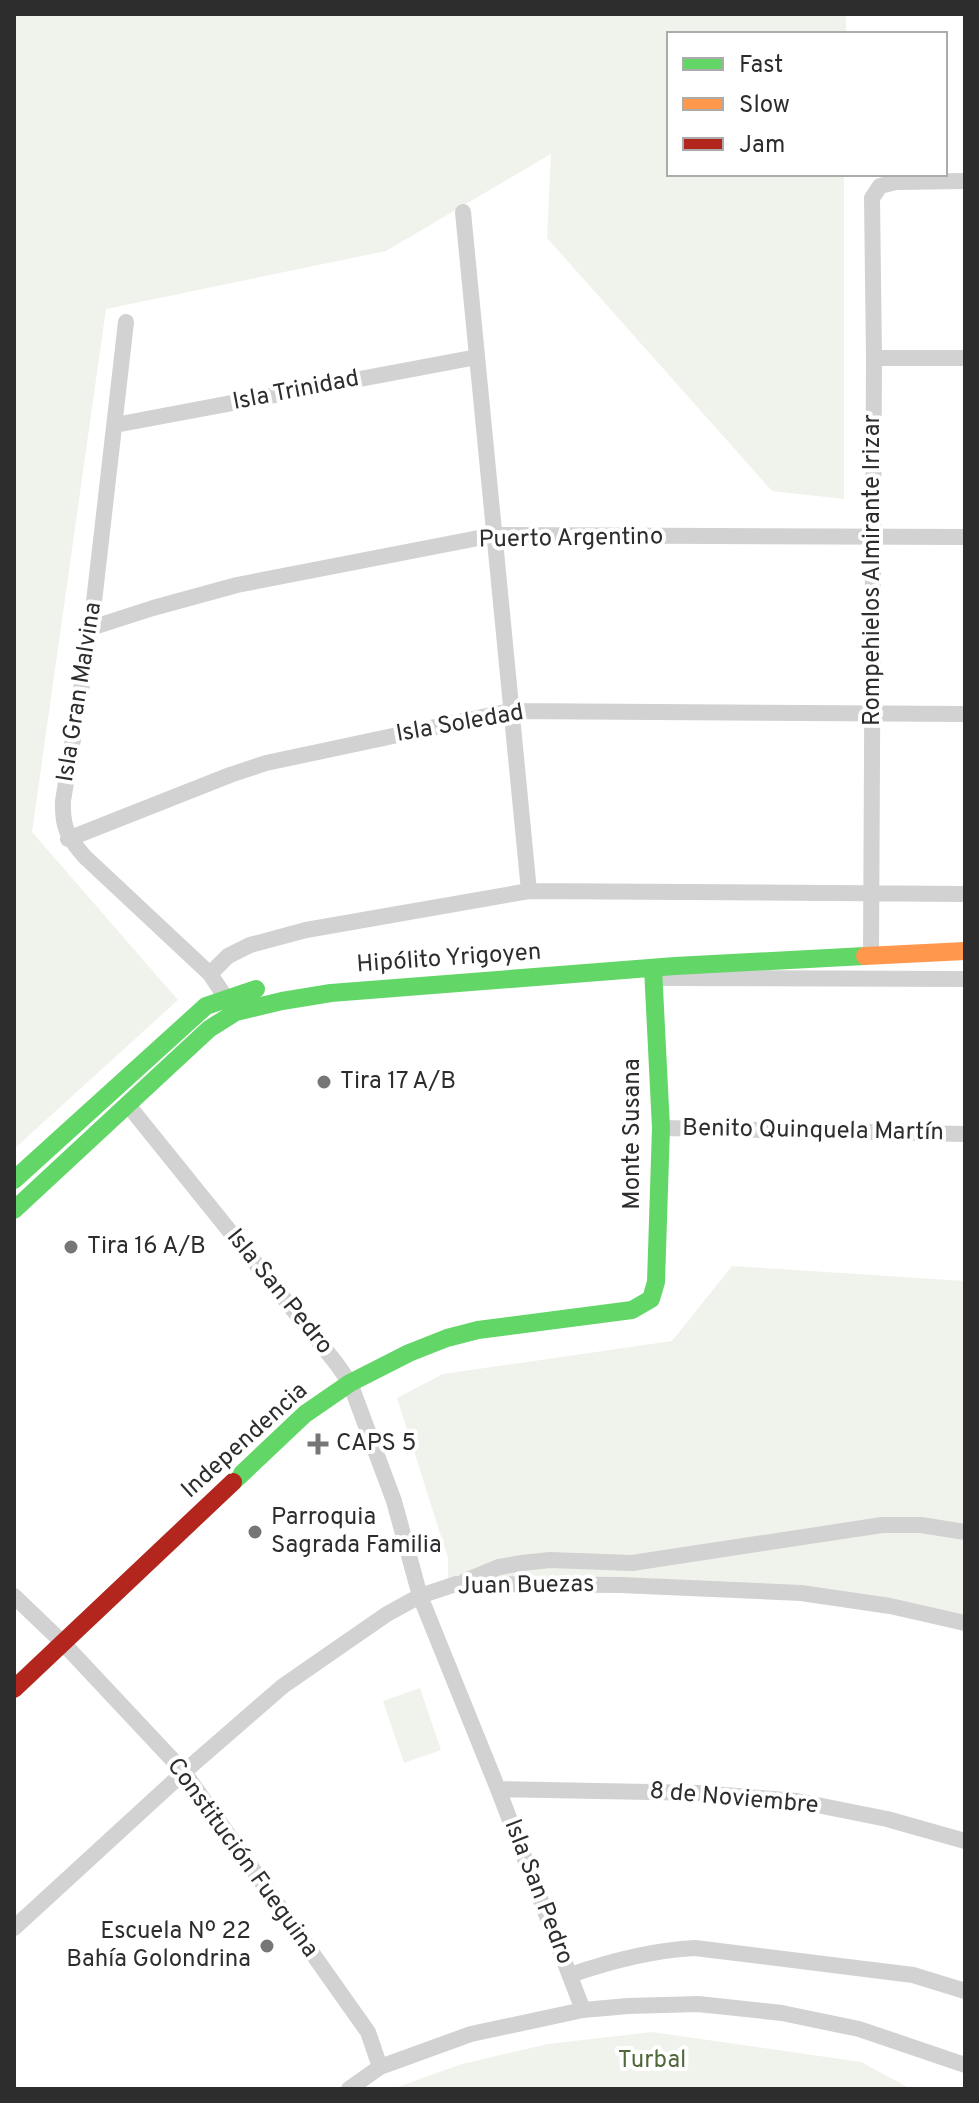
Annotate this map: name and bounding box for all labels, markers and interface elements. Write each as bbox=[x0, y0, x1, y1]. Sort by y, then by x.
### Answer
legend bbox=[667, 32, 947, 176]
text: Fast bbox=[739, 51, 783, 81]
text: Slow bbox=[739, 91, 790, 121]
text: Jam bbox=[739, 131, 785, 161]
street label: Isla Trinidad bbox=[230, 364, 362, 418]
street label: Rompehielos Almirante Irizar bbox=[858, 414, 888, 726]
street label: Puerto Argentino bbox=[478, 522, 664, 556]
street label: Isla Gran Malvina bbox=[51, 600, 109, 784]
street label: Isla Soledad bbox=[394, 698, 526, 750]
street label: Hipólito Yrigoyen bbox=[356, 938, 542, 980]
street label: Monte Susana bbox=[618, 1058, 648, 1210]
place label: Tira 17 A/B bbox=[340, 1067, 456, 1097]
marker: Tira 17 A/B bbox=[315, 1073, 333, 1091]
street label: Benito Quinquela Martín bbox=[682, 1114, 944, 1148]
street label: Isla San Pedro bbox=[219, 1223, 339, 1361]
place label: Tira 16 A/B bbox=[87, 1232, 206, 1262]
marker: Tira 16 A/B bbox=[62, 1238, 80, 1256]
street label: Independencia bbox=[176, 1376, 314, 1506]
place label: CAPS 5 bbox=[336, 1429, 416, 1459]
marker: CAPS 5 bbox=[307, 1433, 329, 1455]
place label: Parroquia Sagrada Familia bbox=[271, 1503, 442, 1561]
marker: Parroquia Sagrada Familia bbox=[246, 1523, 264, 1541]
street label: Juan Buezas bbox=[457, 1570, 595, 1602]
street label: Constitución Fueguina bbox=[160, 1752, 324, 1964]
street label: 8 de Noviembre bbox=[648, 1777, 820, 1821]
street label: Isla San Pedro bbox=[497, 1815, 579, 1969]
place label: Escuela Nº 22 Bahía Golondrina bbox=[66, 1917, 251, 1975]
marker: Escuela Nº 22 Bahía Golondrina bbox=[258, 1937, 276, 1955]
park label: Turbal bbox=[618, 2046, 686, 2076]

